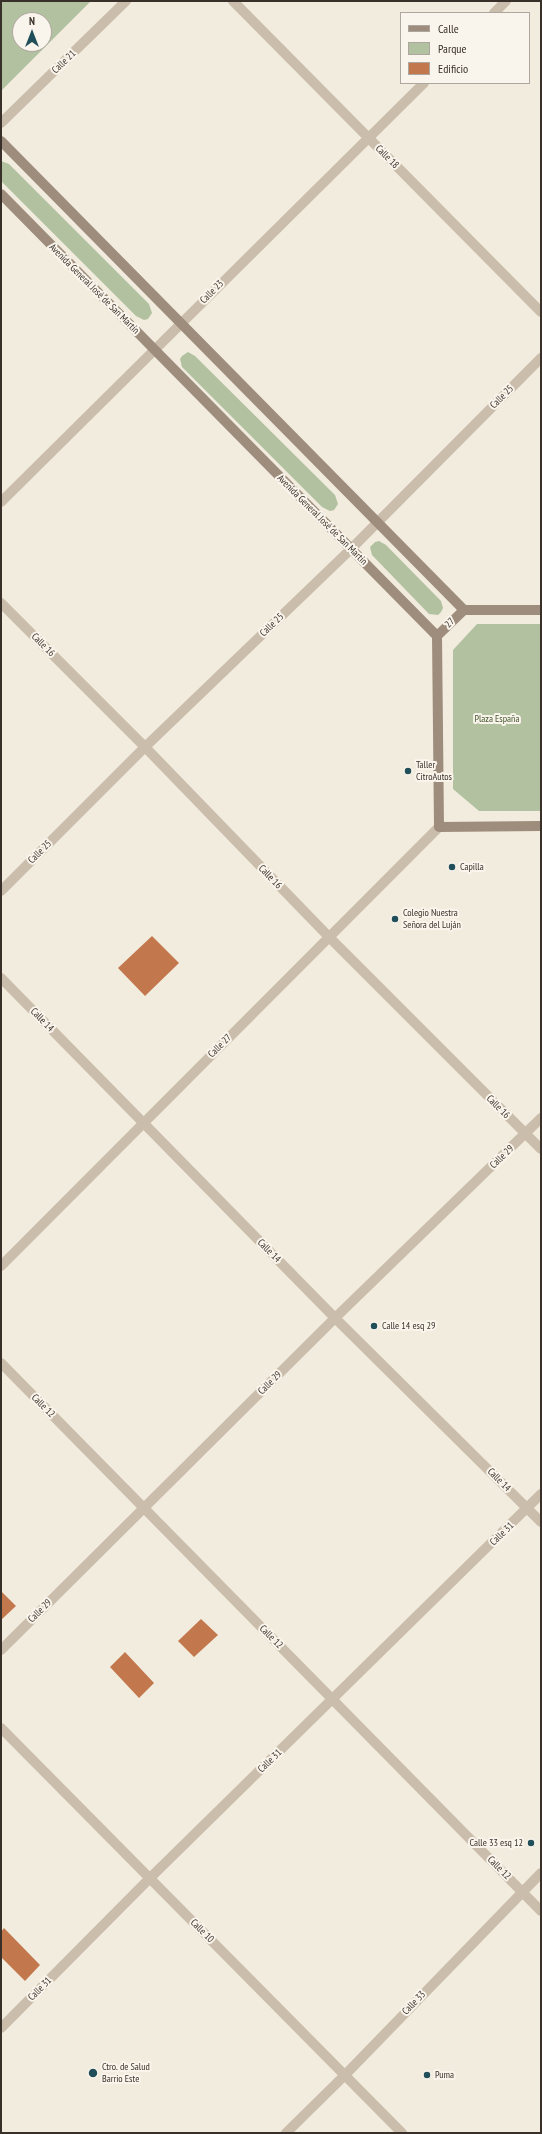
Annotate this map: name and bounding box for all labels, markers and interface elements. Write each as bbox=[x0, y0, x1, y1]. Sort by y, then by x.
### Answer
north arrow bbox=[12, 12, 52, 52]
legend bbox=[400, 12, 530, 84]
text: N bbox=[29, 14, 35, 28]
text: Calle bbox=[438, 21, 459, 36]
text: Parque bbox=[438, 41, 467, 56]
street label: Calle 21 bbox=[50, 48, 78, 76]
text: Edificio bbox=[438, 61, 468, 76]
street label: Calle 18 bbox=[373, 143, 401, 171]
street label: Avenida General José de San Martín bbox=[46, 241, 142, 337]
street label: Calle 23 bbox=[198, 278, 226, 306]
street label: Calle 25 bbox=[488, 383, 516, 411]
street label: Avenida General José de San Martín bbox=[274, 472, 370, 568]
street label: Calle 25 bbox=[258, 611, 286, 639]
street label: 27 bbox=[443, 616, 457, 630]
street label: Calle 16 bbox=[29, 631, 57, 659]
park label: Plaza España bbox=[475, 713, 519, 725]
place label: Taller CitroAutos bbox=[416, 759, 452, 782]
marker: Taller CitroAutos bbox=[403, 766, 413, 776]
street label: Calle 25 bbox=[26, 838, 54, 866]
place label: Capilla bbox=[460, 861, 484, 873]
marker: Capilla bbox=[447, 862, 457, 872]
street label: Calle 16 bbox=[256, 863, 284, 891]
place label: Colegio Nuestra Señora del Luján bbox=[403, 907, 461, 930]
marker: Colegio Nuestra Señora del Luján bbox=[390, 914, 400, 924]
street label: Calle 14 bbox=[28, 1006, 56, 1034]
street label: Calle 27 bbox=[206, 1032, 234, 1060]
street label: Calle 16 bbox=[484, 1093, 512, 1121]
street label: Calle 29 bbox=[488, 1143, 516, 1171]
street label: Calle 14 bbox=[255, 1237, 283, 1265]
place label: Calle 14 esq 29 bbox=[382, 1320, 435, 1332]
marker: Calle 14 esq 29 bbox=[369, 1321, 379, 1331]
street label: Calle 29 bbox=[256, 1369, 284, 1397]
street label: Calle 12 bbox=[29, 1392, 57, 1420]
street label: Calle 14 bbox=[485, 1466, 513, 1494]
street label: Calle 31 bbox=[488, 1520, 516, 1548]
street label: Calle 29 bbox=[26, 1597, 54, 1625]
street label: Calle 12 bbox=[257, 1623, 285, 1651]
street label: Calle 31 bbox=[256, 1747, 284, 1775]
place label: Calle 33 esq 12 bbox=[470, 1837, 523, 1849]
marker: Calle 33 esq 12 bbox=[526, 1838, 536, 1848]
street label: Calle 12 bbox=[485, 1854, 513, 1882]
street label: Calle 10 bbox=[188, 1917, 216, 1945]
street label: Calle 31 bbox=[26, 1975, 54, 2003]
street label: Calle 33 bbox=[400, 1989, 428, 2017]
place label: Ctro. de Salud Barrio Este bbox=[102, 2061, 150, 2084]
marker: Ctro. de Salud Barrio Este bbox=[87, 2067, 99, 2079]
place label: Puma bbox=[435, 2069, 454, 2081]
marker: Puma bbox=[422, 2070, 432, 2080]

